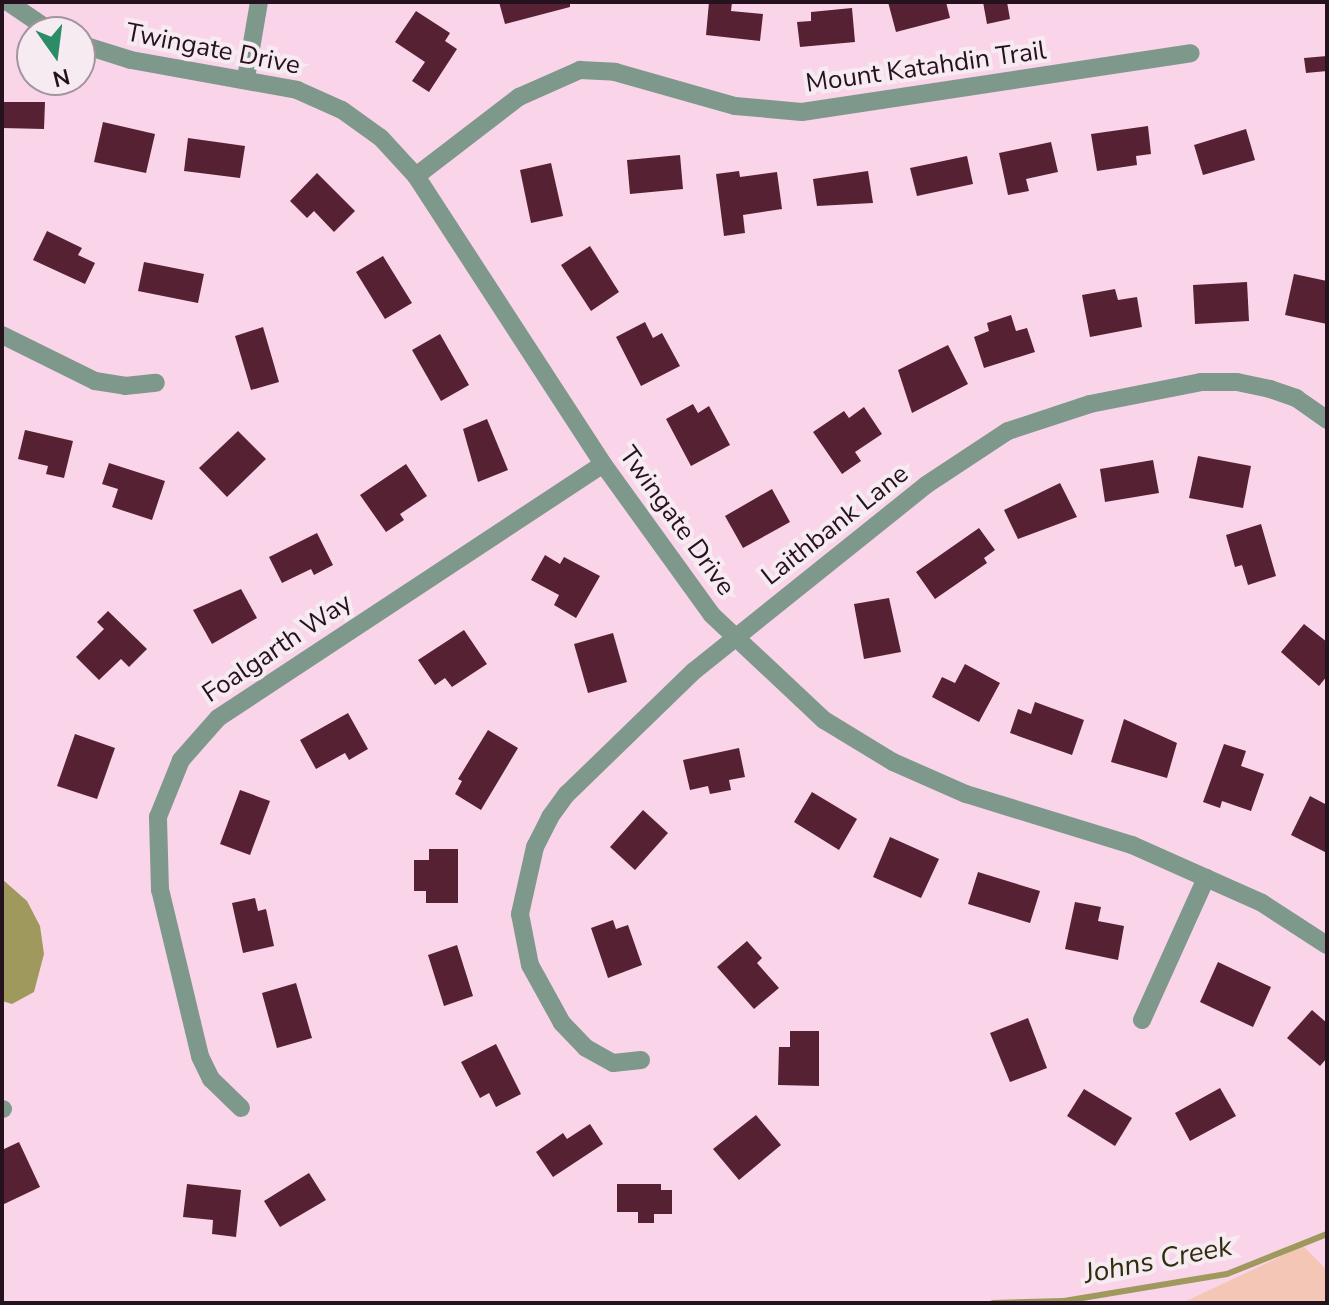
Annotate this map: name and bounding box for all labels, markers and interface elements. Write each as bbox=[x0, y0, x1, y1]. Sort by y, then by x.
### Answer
north arrow bbox=[16, 16, 96, 96]
street label: Twingate Drive bbox=[123, 17, 303, 81]
street label: Mount Katahdin Trail bbox=[804, 35, 1048, 99]
text: N bbox=[50, 61, 73, 94]
street label: Twingate Drive bbox=[612, 440, 742, 602]
street label: Laithbank Lane bbox=[755, 458, 915, 592]
street label: Foalgarth Way bbox=[196, 587, 358, 709]
water label: Johns Creek bbox=[1081, 1229, 1235, 1291]

